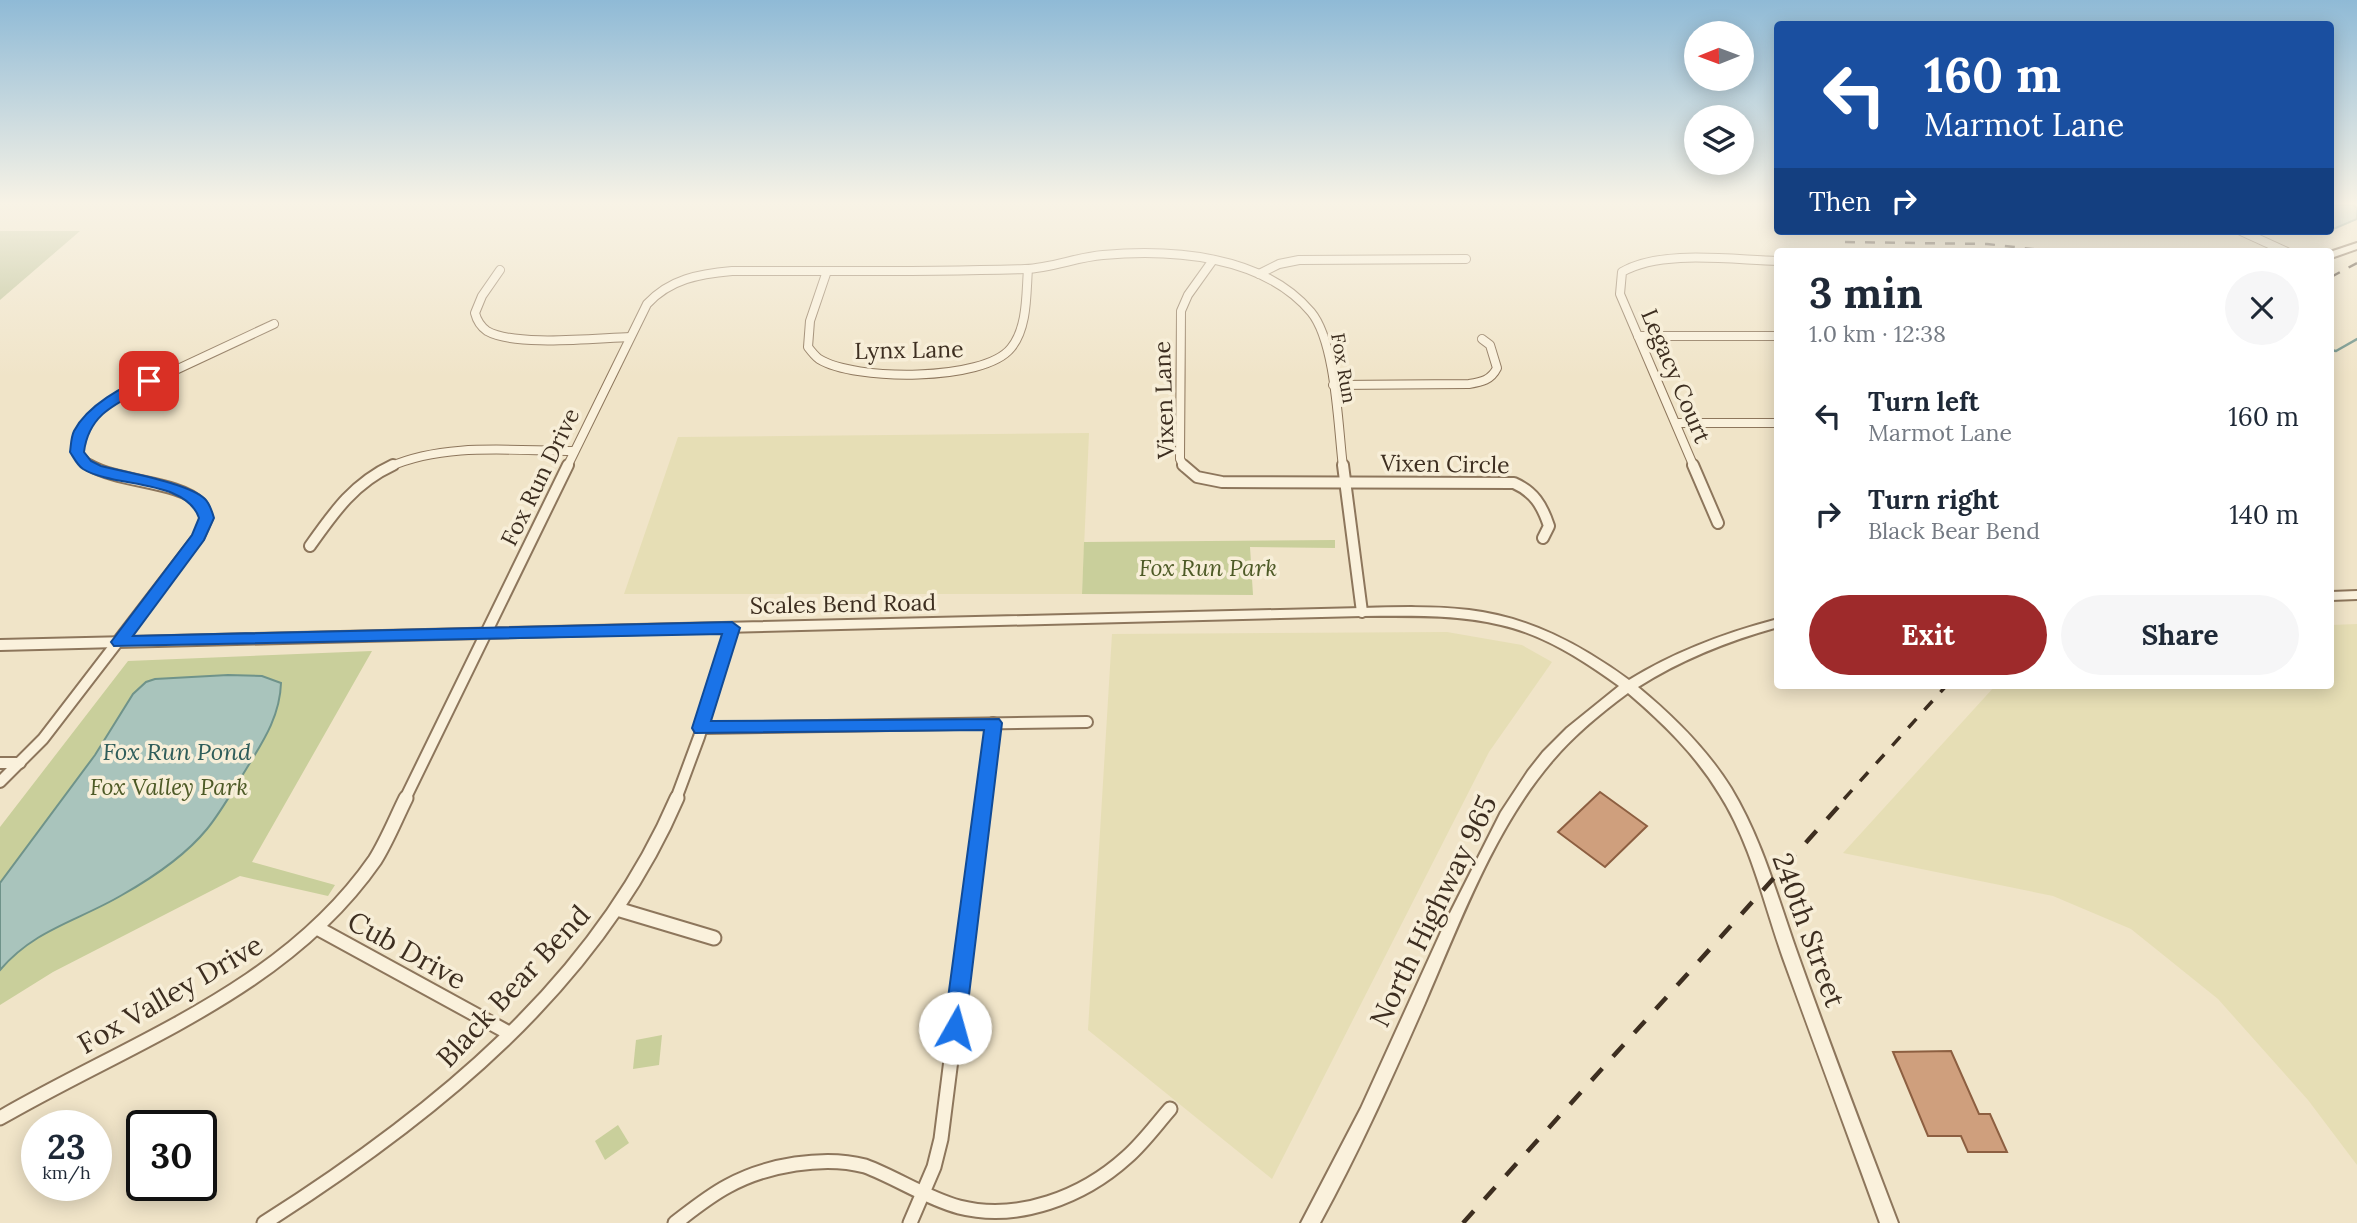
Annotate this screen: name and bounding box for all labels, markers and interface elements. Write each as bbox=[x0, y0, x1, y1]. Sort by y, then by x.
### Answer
north arrow bbox=[1684, 21, 1754, 91]
map controls bbox=[1684, 21, 1754, 175]
text: 160 m bbox=[1924, 43, 2061, 105]
icon: left bbox=[1809, 49, 1900, 140]
text: Marmot Lane bbox=[1924, 104, 2124, 145]
button: layers bbox=[1684, 105, 1754, 175]
icon: right bbox=[1885, 182, 1923, 220]
text: Then bbox=[1809, 185, 1871, 218]
text: 3 min bbox=[1809, 266, 1923, 320]
button: close bbox=[2225, 271, 2299, 345]
street label: Legacy Court bbox=[1635, 304, 1718, 447]
text: 1.0 km · 12:38 bbox=[1809, 319, 1946, 348]
street label: Fox Run bbox=[1326, 331, 1362, 405]
street label: Lynx Lane bbox=[854, 334, 964, 365]
street label: Vixen Lane bbox=[1147, 341, 1180, 460]
pin bbox=[119, 351, 179, 411]
icon: arrive bbox=[130, 362, 168, 400]
text: Turn left bbox=[1868, 385, 1979, 418]
icon: left bbox=[1809, 397, 1847, 435]
text: 160 m bbox=[2228, 400, 2299, 433]
street label: Fox Run Drive bbox=[494, 403, 585, 550]
text: Marmot Lane bbox=[1868, 418, 2012, 447]
street label: Vixen Circle bbox=[1379, 448, 1510, 479]
text: Turn right bbox=[1868, 483, 1999, 516]
icon: right bbox=[1809, 495, 1847, 533]
text: 140 m bbox=[2229, 498, 2299, 531]
text: Black Bear Bend bbox=[1868, 516, 2040, 545]
park label: Fox Run Park bbox=[1139, 553, 1277, 582]
street label: Scales Bend Road bbox=[750, 587, 937, 620]
button: Exit bbox=[1809, 595, 2047, 675]
button: Share bbox=[2061, 595, 2299, 675]
water label: Fox Run Pond bbox=[103, 736, 252, 767]
park label: Fox Valley Park bbox=[90, 772, 248, 801]
street label: North Highway 965 bbox=[1361, 789, 1505, 1033]
street label: 240th Street bbox=[1764, 848, 1854, 1012]
street label: Black Bear Bend bbox=[428, 897, 598, 1075]
street label: Cub Drive bbox=[341, 903, 473, 997]
street label: Fox Valley Drive bbox=[71, 926, 269, 1062]
position arrow bbox=[918, 991, 992, 1065]
speed limit sign: 30 bbox=[126, 1110, 217, 1201]
text: 23 bbox=[47, 1124, 86, 1169]
text: km/h bbox=[42, 1161, 91, 1184]

